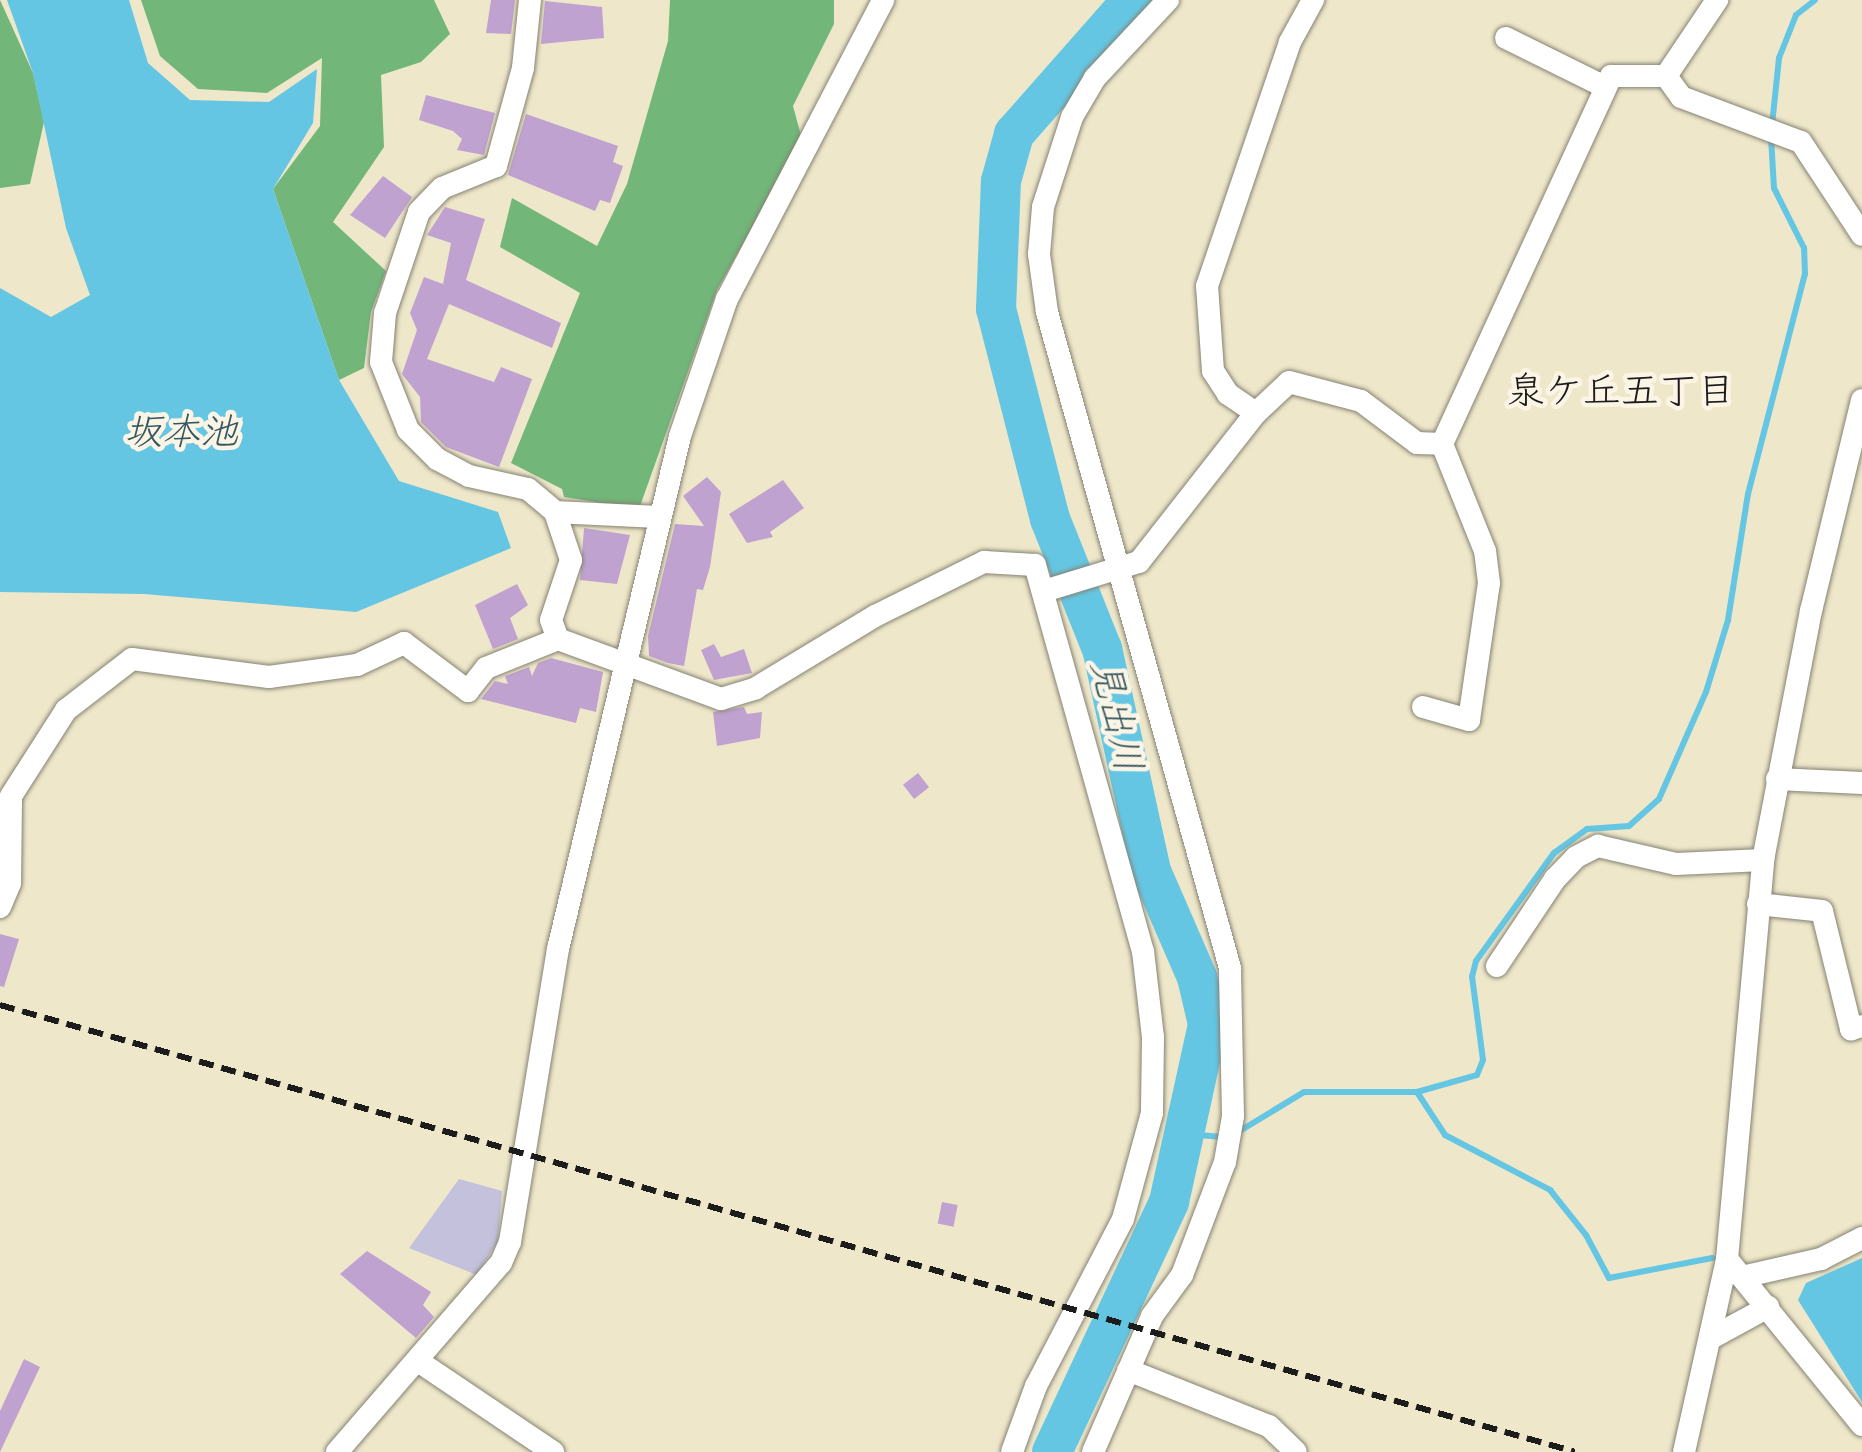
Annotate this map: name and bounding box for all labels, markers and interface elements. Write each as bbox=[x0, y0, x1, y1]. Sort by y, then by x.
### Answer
district label: 泉ケ丘五丁目 bbox=[1507, 369, 1735, 415]
water label: 坂本池 bbox=[124, 410, 238, 456]
water label: 見出川 bbox=[1081, 655, 1151, 777]

